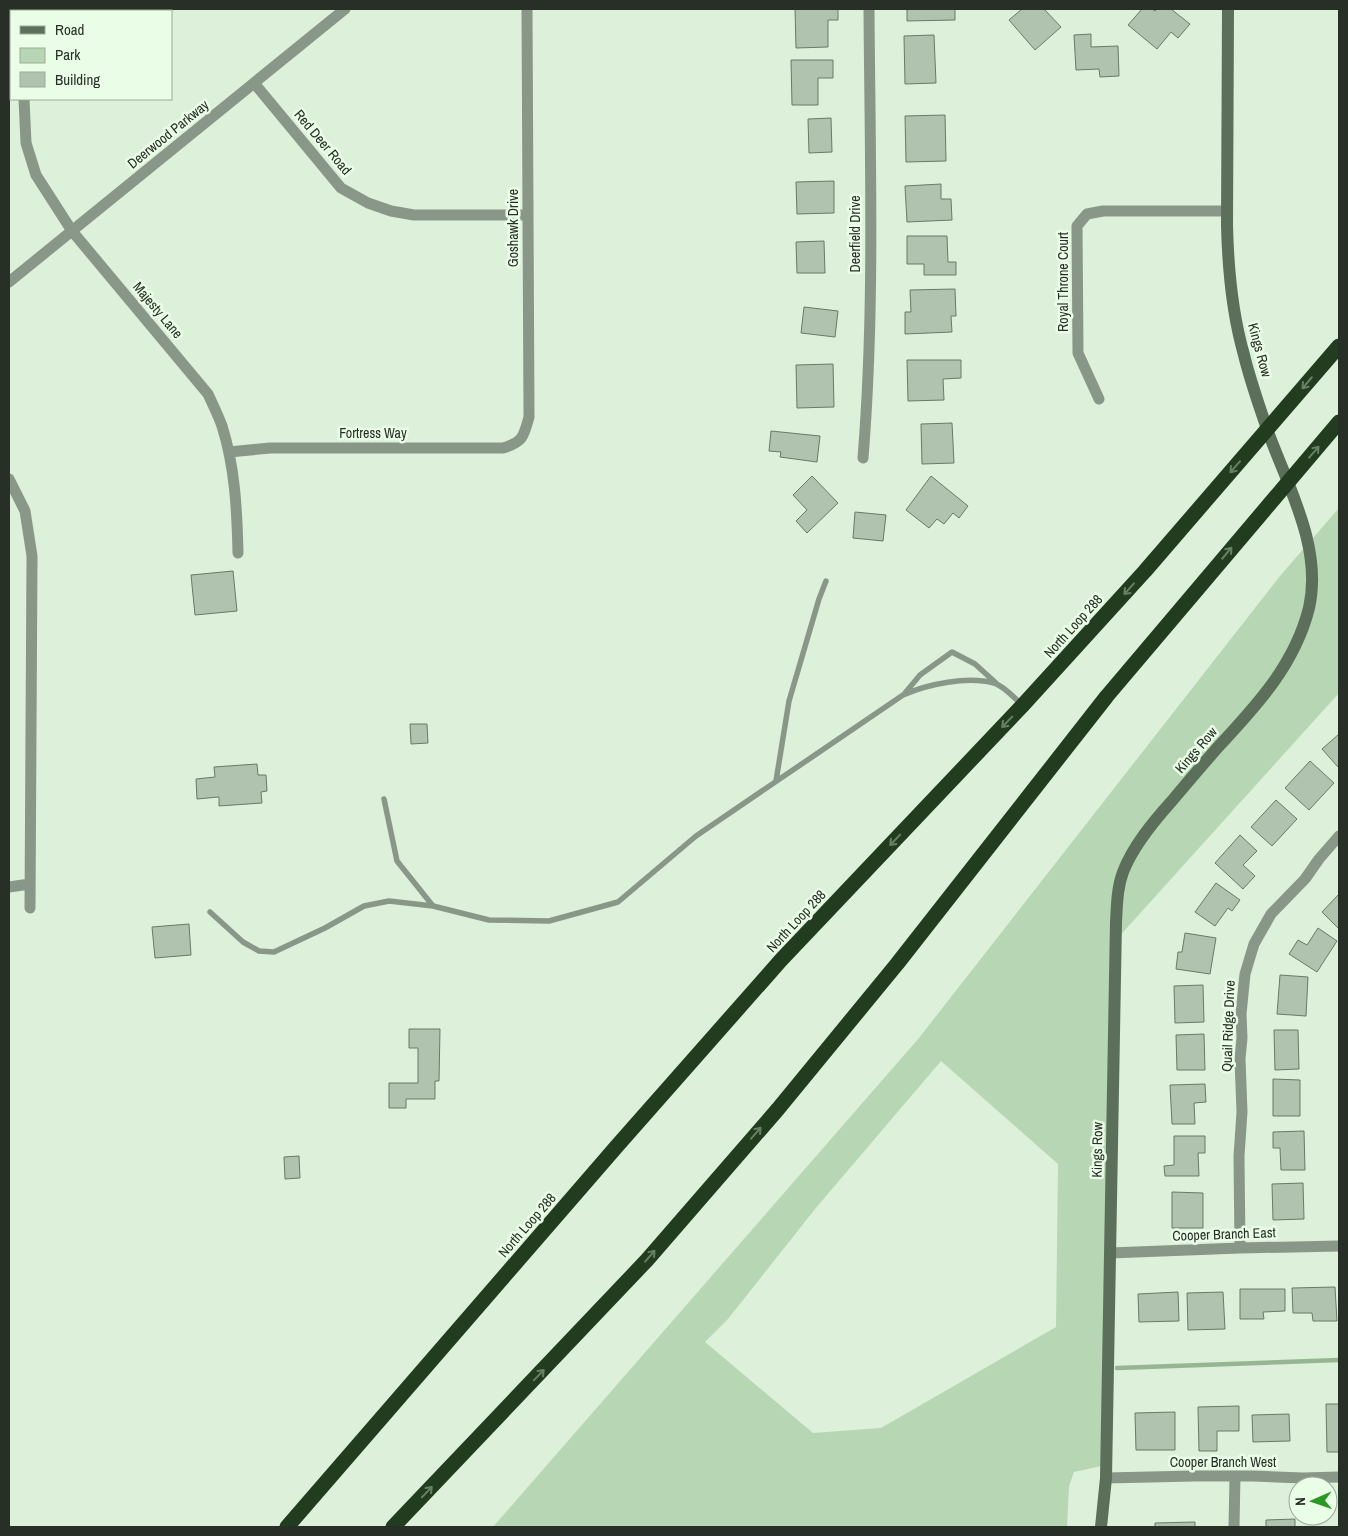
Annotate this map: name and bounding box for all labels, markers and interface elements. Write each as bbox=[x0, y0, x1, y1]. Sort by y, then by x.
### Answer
legend bbox=[10, 10, 172, 100]
text: Road bbox=[55, 19, 84, 40]
text: Park bbox=[55, 44, 81, 65]
text: Building bbox=[55, 69, 100, 90]
street label: Deerwood Parkway bbox=[124, 96, 213, 172]
street label: Red Deer Road bbox=[290, 106, 356, 178]
street label: Goshawk Drive bbox=[504, 189, 522, 267]
street label: Deerfield Drive bbox=[846, 195, 864, 273]
street label: Royal Throne Court bbox=[1054, 232, 1072, 332]
street label: Majesty Lane bbox=[129, 278, 187, 342]
street label: Kings Row bbox=[1244, 321, 1276, 380]
one-way arrow bbox=[1301, 376, 1312, 389]
street label: Fortress Way bbox=[339, 424, 407, 442]
one-way arrow bbox=[1308, 445, 1319, 458]
one-way arrow bbox=[1230, 460, 1241, 473]
one-way arrow bbox=[1222, 547, 1233, 560]
one-way arrow bbox=[1123, 582, 1135, 595]
street label: North Loop 288 bbox=[1040, 591, 1106, 661]
one-way arrow bbox=[1001, 716, 1013, 728]
street label: Kings Row bbox=[1171, 723, 1221, 777]
one-way arrow bbox=[889, 833, 901, 846]
street label: North Loop 288 bbox=[762, 886, 830, 956]
street label: Quail Ridge Drive bbox=[1217, 980, 1239, 1072]
street label: Kings Row bbox=[1088, 1121, 1106, 1178]
one-way arrow bbox=[751, 1127, 762, 1140]
street label: North Loop 288 bbox=[494, 1189, 560, 1261]
street label: Cooper Branch East bbox=[1172, 1223, 1276, 1245]
one-way arrow bbox=[644, 1250, 655, 1263]
one-way arrow bbox=[533, 1368, 545, 1381]
street label: Cooper Branch West bbox=[1170, 1453, 1276, 1471]
north arrow bbox=[1288, 1476, 1338, 1526]
one-way arrow bbox=[421, 1486, 433, 1498]
text: N bbox=[1291, 1497, 1309, 1506]

